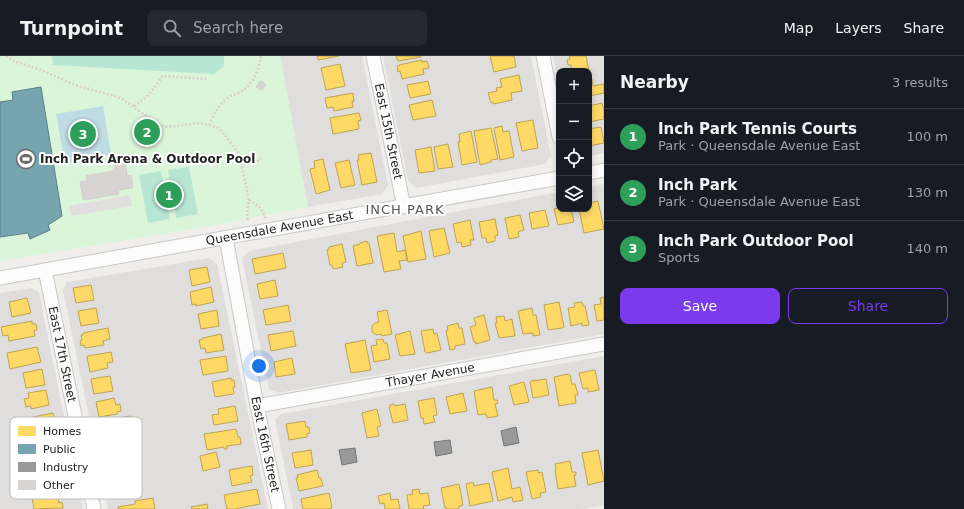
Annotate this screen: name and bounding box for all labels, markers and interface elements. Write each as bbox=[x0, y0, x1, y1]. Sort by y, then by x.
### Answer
search box bbox=[147, 10, 427, 46]
text: Turnpoint bbox=[20, 17, 123, 39]
icon: search bbox=[161, 17, 183, 39]
text: Search here bbox=[193, 19, 283, 37]
text: Map bbox=[784, 20, 813, 36]
text: Layers bbox=[835, 20, 882, 36]
text: Share bbox=[904, 20, 944, 36]
map controls bbox=[556, 68, 592, 212]
button: + bbox=[556, 68, 592, 104]
text: Nearby bbox=[620, 72, 689, 92]
text: 3 results bbox=[892, 75, 948, 90]
street label: East 15th Street bbox=[372, 82, 405, 181]
button: − bbox=[556, 104, 592, 140]
pin: 2 bbox=[134, 117, 160, 147]
pin: 3 bbox=[70, 119, 96, 149]
text: Inch Park Tennis Courts bbox=[658, 120, 857, 138]
text: 1 bbox=[628, 129, 638, 144]
text: 100 m bbox=[906, 129, 948, 144]
text: Park · Queensdale Avenue East bbox=[658, 138, 860, 153]
button: locate bbox=[556, 140, 592, 176]
sports icon: Inch Park Arena & Outdoor Pool bbox=[15, 148, 37, 170]
place label: Inch Park Arena & Outdoor Pool bbox=[40, 152, 255, 166]
button: layers bbox=[556, 176, 592, 212]
text: Inch Park bbox=[658, 176, 737, 194]
pin: 1 bbox=[156, 180, 182, 210]
text: 2 bbox=[628, 185, 638, 200]
text: 130 m bbox=[906, 185, 948, 200]
text: Park · Queensdale Avenue East bbox=[658, 194, 860, 209]
district label: INCH PARK bbox=[365, 202, 445, 217]
street label: Queensdale Avenue East bbox=[205, 208, 355, 248]
text: Inch Park Outdoor Pool bbox=[658, 232, 854, 250]
text: 3 bbox=[628, 241, 638, 256]
text: 140 m bbox=[906, 241, 948, 256]
text: Sports bbox=[658, 250, 700, 265]
button: Save bbox=[620, 288, 780, 324]
button: Share bbox=[788, 288, 948, 324]
street label: East 17th Street bbox=[46, 305, 79, 404]
your location bbox=[249, 356, 269, 376]
street label: Thayer Avenue bbox=[384, 360, 476, 390]
street label: East 16th Street bbox=[248, 395, 282, 494]
legend bbox=[10, 417, 142, 499]
text: Homes bbox=[43, 425, 81, 438]
text: Public bbox=[43, 443, 76, 456]
text: Industry bbox=[43, 461, 89, 474]
text: Other bbox=[43, 479, 75, 492]

